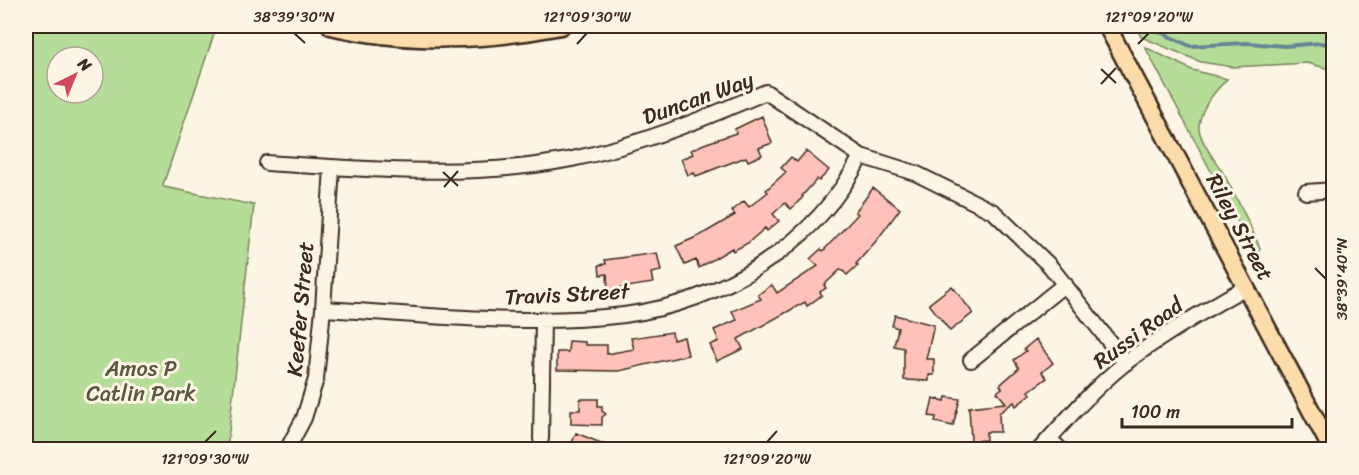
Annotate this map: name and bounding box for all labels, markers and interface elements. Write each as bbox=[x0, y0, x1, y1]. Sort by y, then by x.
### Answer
text: 38°39'30"N bbox=[253, 4, 335, 30]
text: 121°09'30"W bbox=[543, 4, 631, 30]
text: 121°09'20"W bbox=[1105, 4, 1194, 30]
north arrow bbox=[45, 45, 105, 105]
text: N bbox=[70, 49, 99, 79]
street label: Duncan Way bbox=[637, 60, 760, 136]
street label: Riley Street bbox=[1195, 166, 1285, 288]
text: 38°39'40"N bbox=[1329, 237, 1355, 320]
street label: Keefer Street bbox=[275, 240, 325, 378]
street label: Travis Street bbox=[504, 271, 631, 317]
street label: Russi Road bbox=[1084, 286, 1193, 379]
park label: Amos P Catlin Park bbox=[86, 349, 196, 413]
scale bar bbox=[1122, 391, 1292, 429]
text: 100 m bbox=[1131, 396, 1180, 428]
text: 121°09'30"W bbox=[161, 446, 249, 472]
text: 121°09'20"W bbox=[723, 446, 812, 472]

